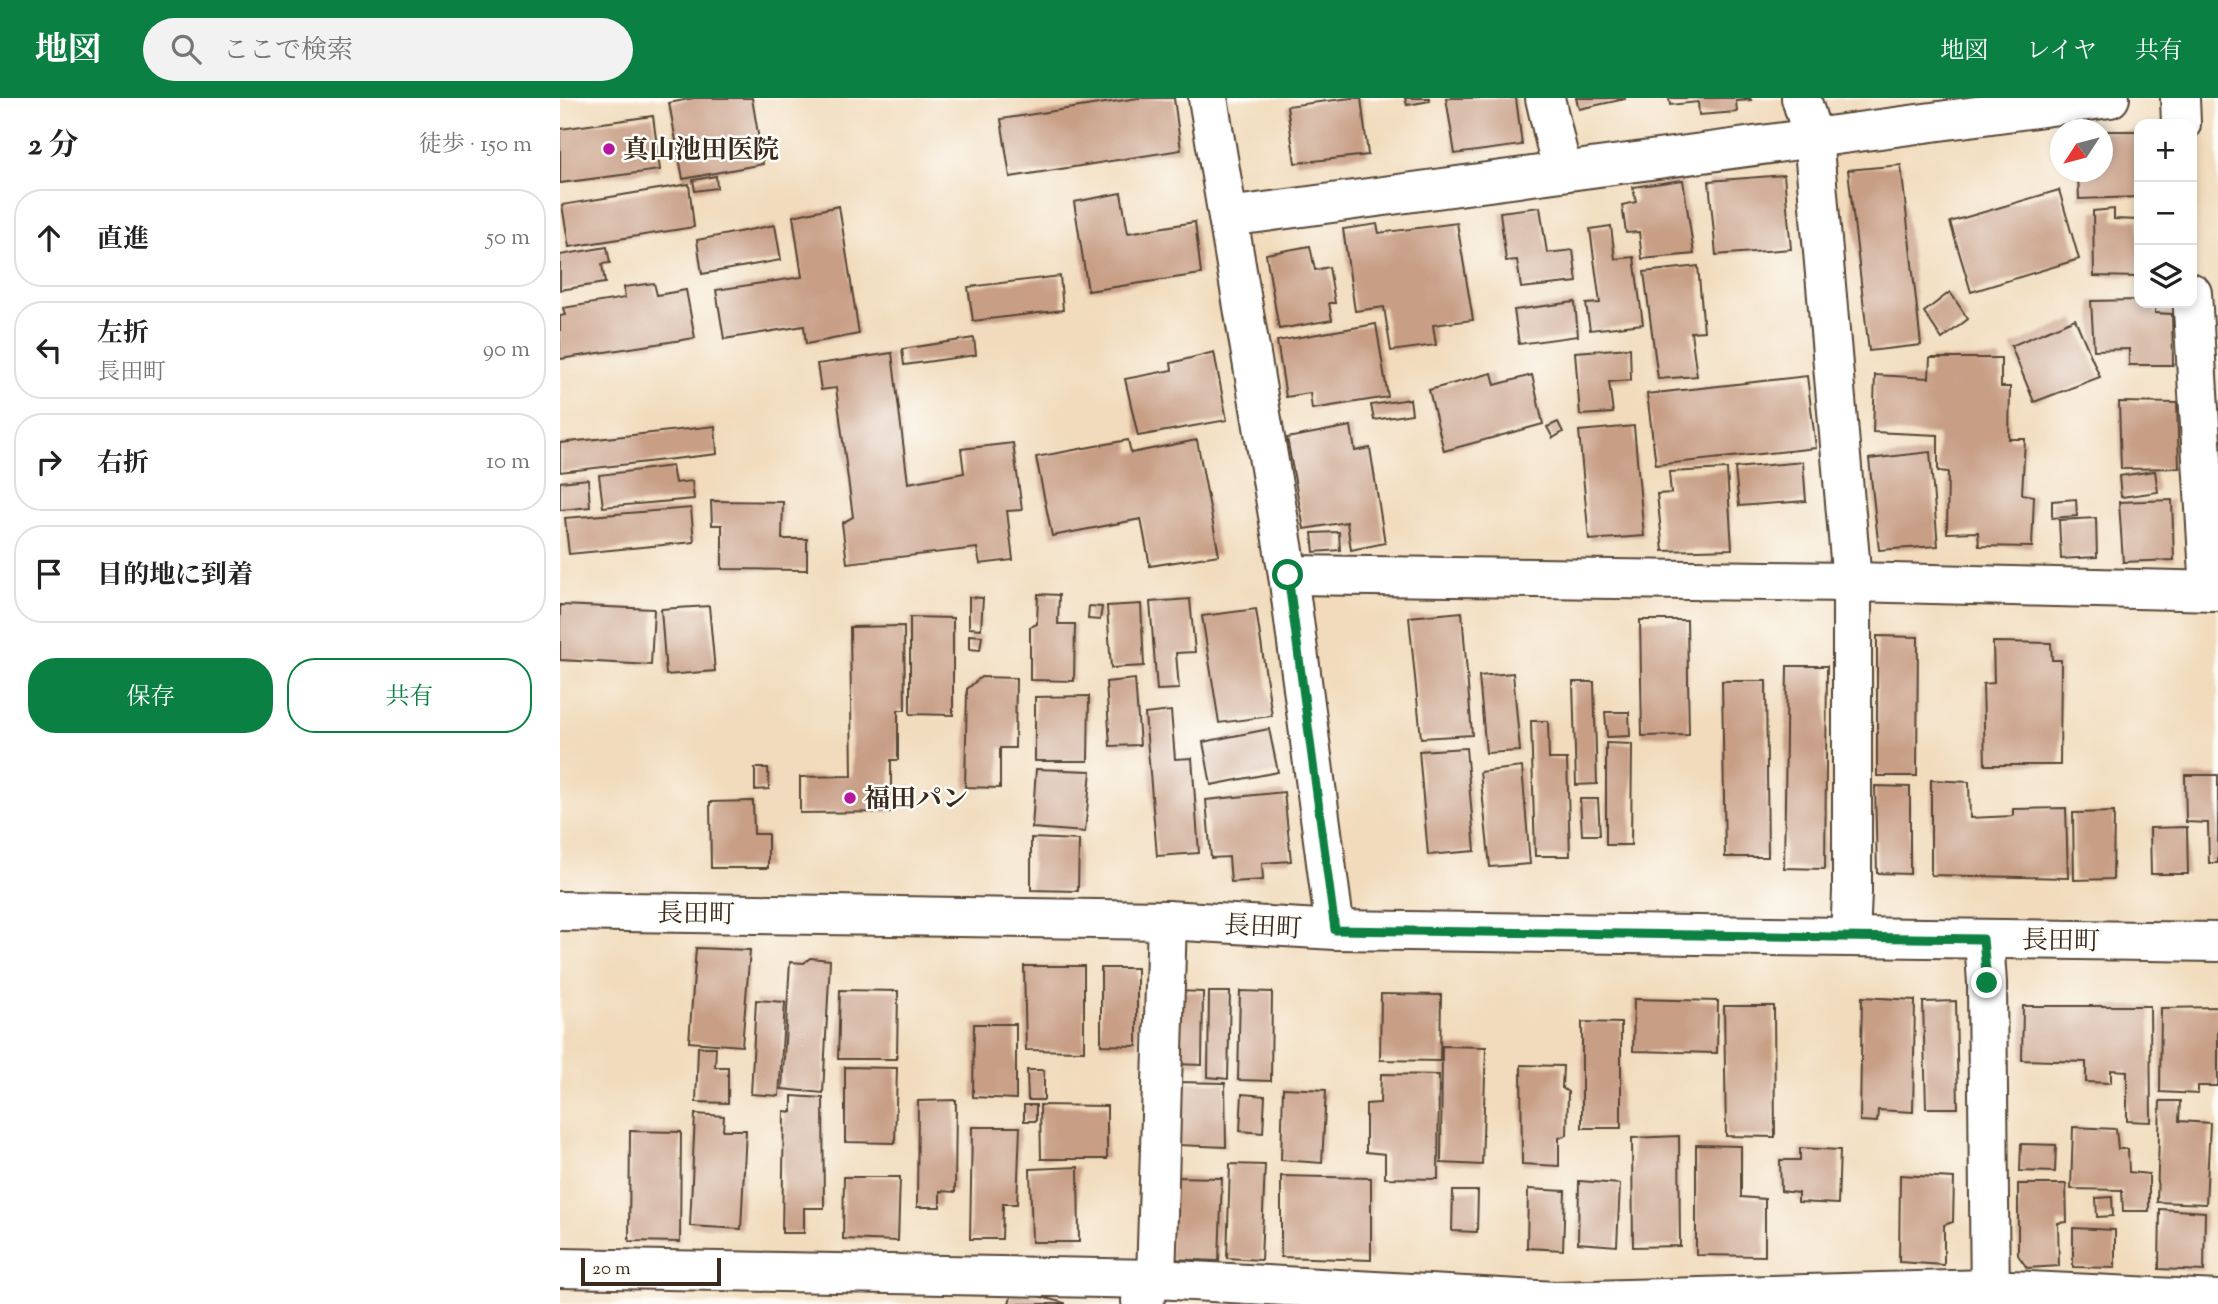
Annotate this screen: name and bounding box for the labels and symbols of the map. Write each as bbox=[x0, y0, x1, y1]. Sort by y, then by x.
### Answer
north arrow bbox=[2050, 119, 2113, 182]
place label: 真山池田医院 bbox=[623, 133, 779, 170]
marker: 真山池田医院 bbox=[601, 141, 617, 157]
route start bbox=[1272, 559, 1303, 590]
place label: 福田パン bbox=[864, 782, 968, 819]
marker: 福田パン bbox=[842, 790, 858, 806]
street label: 長田町 bbox=[657, 896, 735, 935]
street label: 長田町 bbox=[1223, 908, 1303, 949]
street label: 長田町 bbox=[2022, 923, 2100, 962]
route end bbox=[1971, 967, 2002, 998]
scale bar bbox=[581, 1255, 721, 1287]

